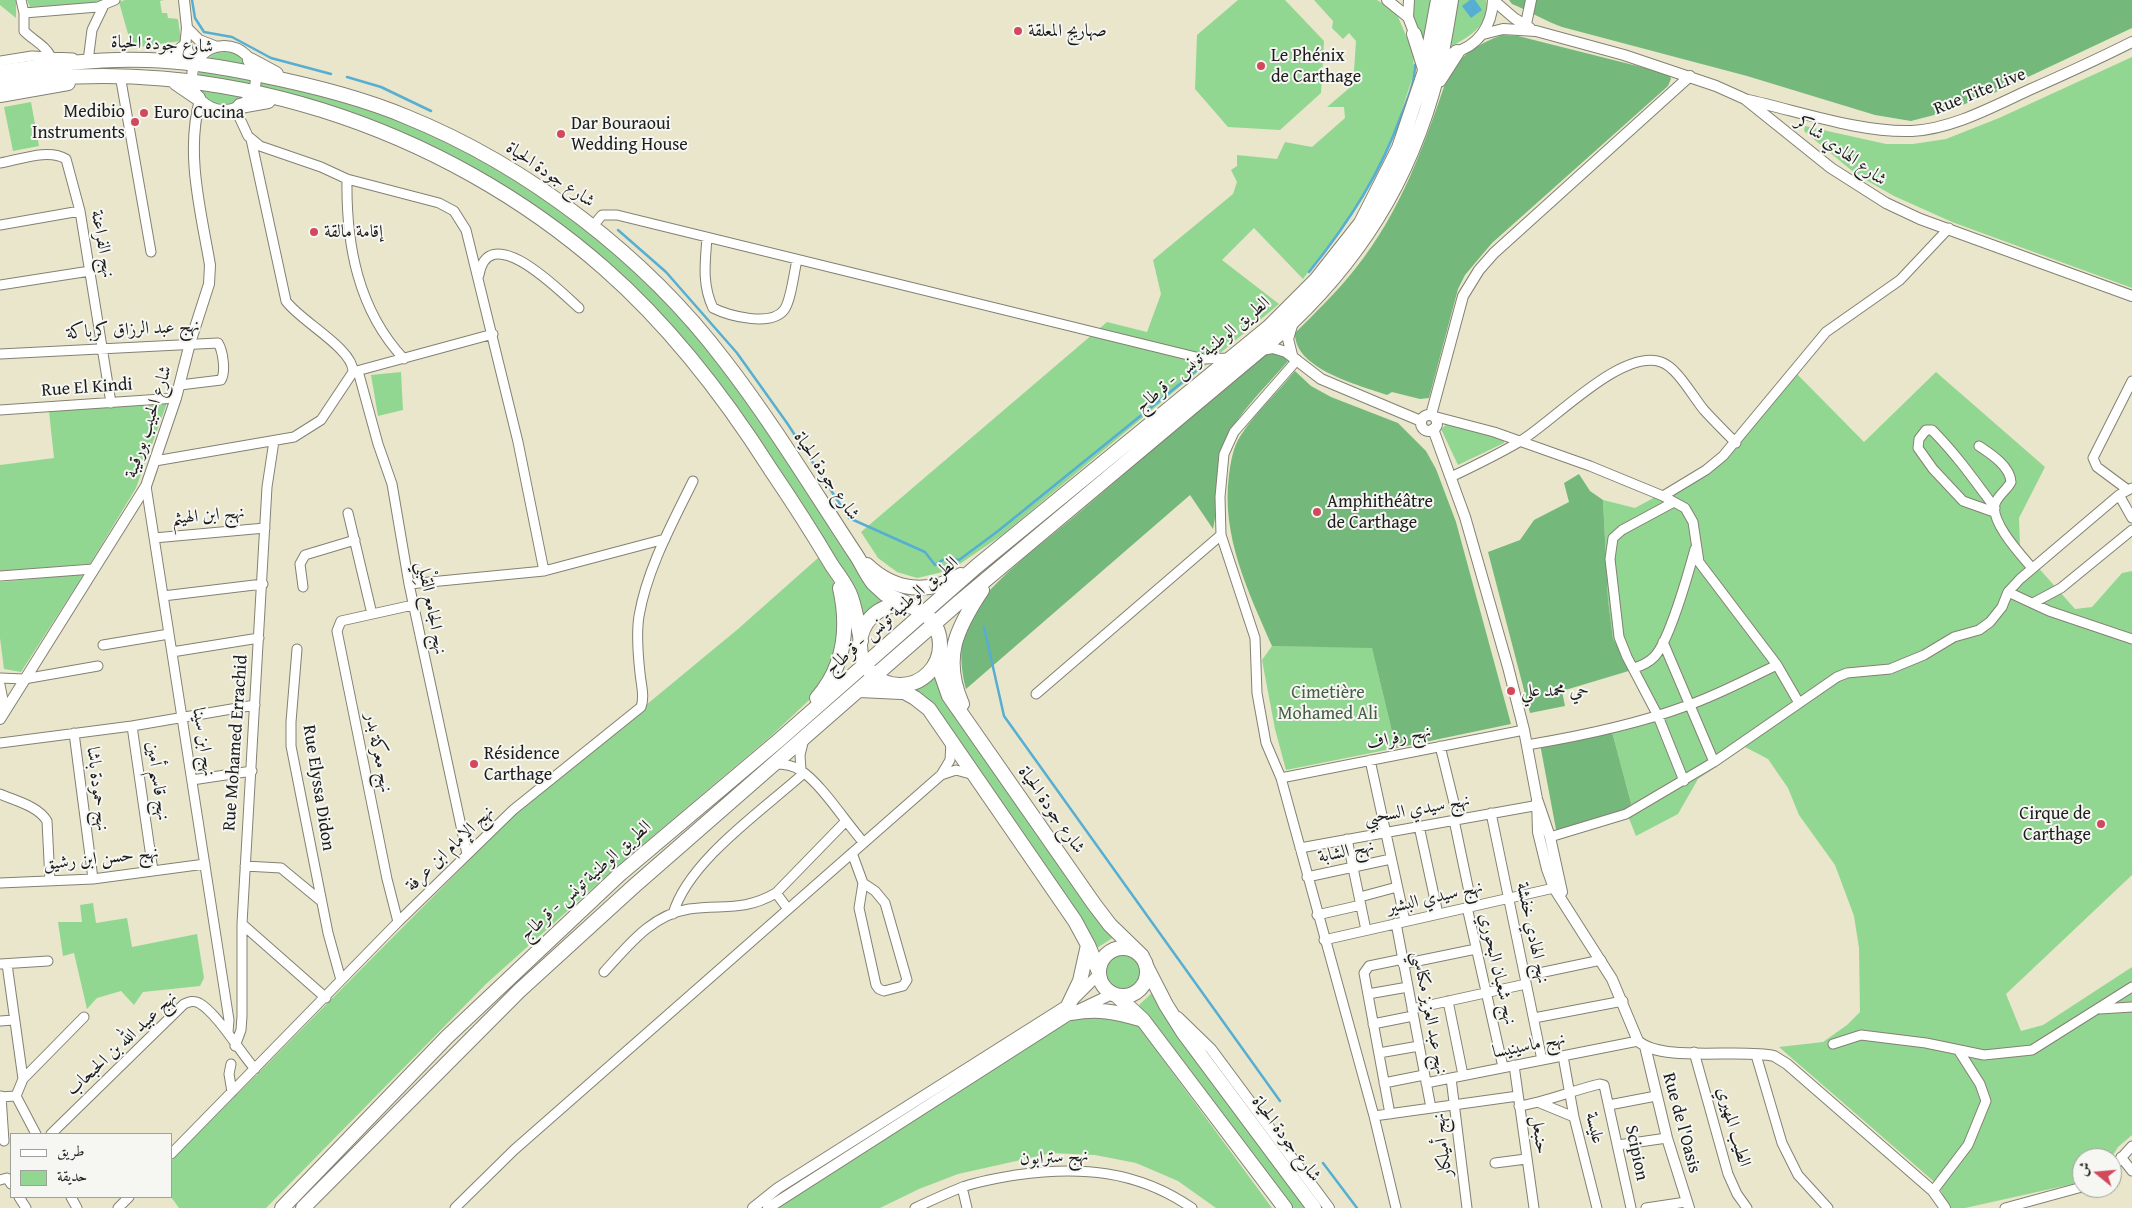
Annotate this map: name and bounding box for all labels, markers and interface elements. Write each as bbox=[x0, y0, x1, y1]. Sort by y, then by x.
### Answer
place label: صهاريج المعلقة bbox=[1028, 20, 1107, 42]
marker: صهاريج المعلقة bbox=[1012, 25, 1024, 37]
street label: شارع جودة الحياة bbox=[110, 32, 214, 58]
place label: Le Phénix de Carthage bbox=[1271, 45, 1361, 88]
marker: Le Phénix de Carthage bbox=[1255, 60, 1267, 72]
street label: Rue Tite Live bbox=[1931, 64, 2029, 120]
place label: Medibio Instruments bbox=[32, 101, 125, 144]
place label: Euro Cucina bbox=[154, 102, 244, 124]
marker: Euro Cucina bbox=[138, 107, 150, 119]
street label: شارع الهادي شاكر bbox=[1791, 111, 1891, 191]
place label: Dar Bouraoui Wedding House bbox=[571, 113, 688, 156]
marker: Medibio Instruments bbox=[129, 116, 141, 128]
marker: Dar Bouraoui Wedding House bbox=[555, 128, 567, 140]
street label: شارع جودة الحياة bbox=[502, 137, 598, 213]
street label: نهج الفراعنة bbox=[85, 208, 119, 280]
place label: إقامة مالقة bbox=[324, 221, 383, 243]
marker: إقامة مالقة bbox=[308, 226, 320, 238]
street label: الطريق الوطنية تونس - قرطاج bbox=[1131, 292, 1275, 418]
street label: نهج عبد الرزاق كرباكة bbox=[66, 316, 200, 344]
street label: شارع الحبيب بورقيبة bbox=[121, 363, 177, 481]
street label: Rue El Kindi bbox=[41, 374, 133, 402]
street label: شارع جودة الحياة bbox=[788, 428, 864, 524]
place label: Amphithéâtre de Carthage bbox=[1327, 491, 1433, 534]
street label: نهج ابن الهيثم bbox=[171, 502, 245, 530]
marker: Amphithéâtre de Carthage bbox=[1311, 506, 1323, 518]
street label: الطريق الوطنية تونس - قرطاج bbox=[821, 552, 963, 680]
street label: نهج الجامع القِبْلي bbox=[411, 560, 451, 656]
street label: Rue Mohamed Errachid bbox=[219, 654, 253, 832]
place label: حي محمد علي bbox=[1521, 680, 1589, 702]
park label: Cimetière Mohamed Ali bbox=[1278, 682, 1378, 724]
marker: حي محمد علي bbox=[1505, 685, 1517, 697]
street label: نهج ابن سينا bbox=[187, 706, 219, 778]
street label: نهج معركة بدر bbox=[360, 711, 396, 795]
street label: نهج رفراف bbox=[1365, 721, 1433, 755]
street label: Rue Elyssa Didon bbox=[297, 723, 339, 853]
street label: نهج قاسم أمين bbox=[141, 740, 173, 822]
place label: Résidence Carthage bbox=[484, 743, 560, 786]
street label: نهج حمودة باشا bbox=[81, 746, 113, 832]
marker: Résidence Carthage bbox=[468, 758, 480, 770]
street label: شارع جودة الحياة bbox=[1013, 762, 1089, 858]
street label: نهج سيدي السحبي bbox=[1362, 790, 1472, 830]
street label: نهج الإمام ابن عرفة bbox=[401, 802, 499, 896]
place label: Cirque de Carthage bbox=[2019, 803, 2091, 846]
street label: الطريق الوطنية تونس - قرطاج bbox=[516, 816, 656, 946]
marker: Cirque de Carthage bbox=[2095, 818, 2107, 830]
street label: نهج الشابة bbox=[1316, 836, 1376, 868]
street label: نهج حسن ابن رشيق bbox=[42, 842, 160, 876]
street label: نهج سيدي البشير bbox=[1385, 877, 1485, 919]
street label: نهج الهادي خفشة bbox=[1511, 880, 1553, 986]
street label: نهج شعبان البحوري bbox=[1474, 911, 1520, 1027]
street label: نهج عبد العزيز مكناسي bbox=[1406, 949, 1452, 1077]
street label: نهج عبيد الله بن الحبحاب bbox=[62, 987, 182, 1101]
street label: نهج ماسينيسا bbox=[1491, 1028, 1567, 1064]
street label: Rue de l'Oasis bbox=[1657, 1070, 1705, 1176]
street label: الطيب المهيري bbox=[1711, 1085, 1755, 1169]
street label: شارع جودة الحياة bbox=[1247, 1092, 1325, 1186]
street label: عليسة bbox=[1580, 1110, 1608, 1146]
street label: نهج أميلكار bbox=[1428, 1112, 1458, 1178]
street label: حنبعل bbox=[1526, 1114, 1552, 1156]
street label: Scipion bbox=[1620, 1123, 1652, 1183]
legend bbox=[10, 1133, 172, 1198]
text: طريق bbox=[57, 1140, 84, 1161]
street label: نهج سترابون bbox=[1019, 1145, 1089, 1171]
north arrow bbox=[2072, 1148, 2122, 1198]
text: ش bbox=[2072, 1159, 2095, 1178]
text: حديقة bbox=[57, 1165, 87, 1186]

